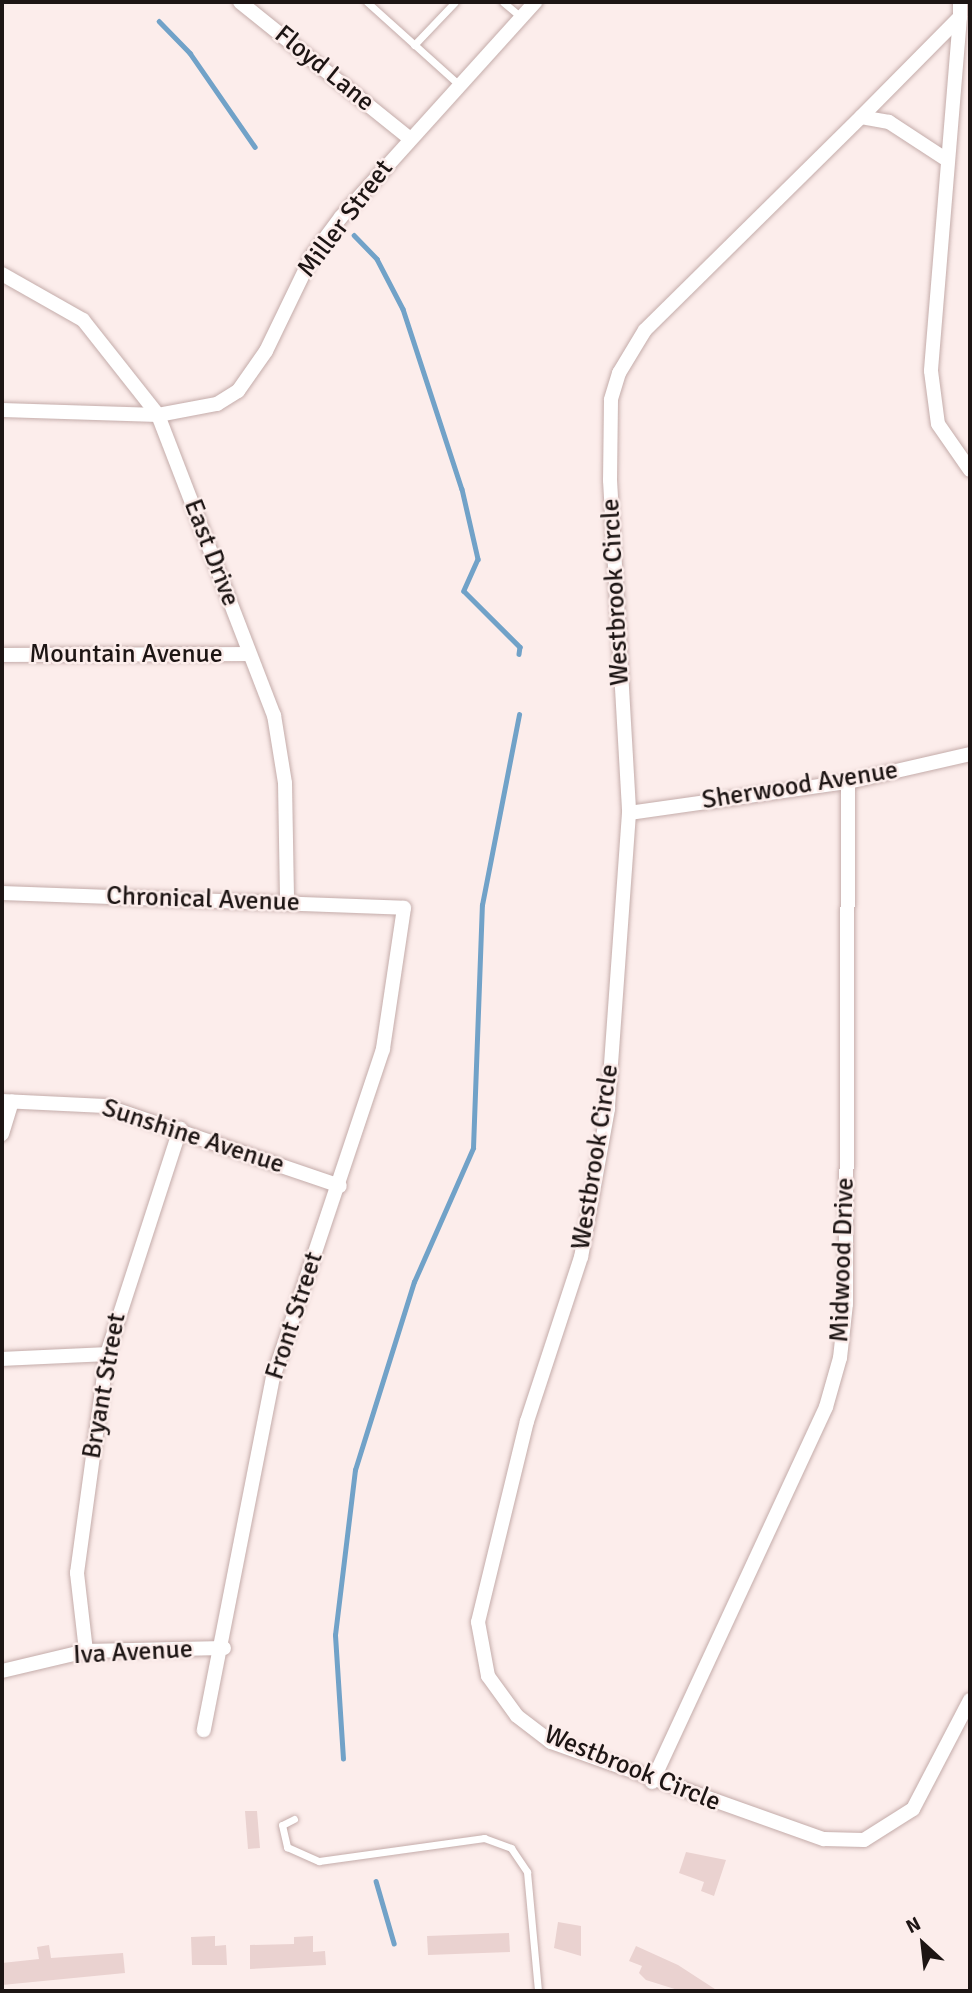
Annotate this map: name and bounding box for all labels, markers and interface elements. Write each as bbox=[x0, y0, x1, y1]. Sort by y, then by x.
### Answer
street label: Floyd Lane bbox=[268, 19, 380, 119]
street label: Miller Street bbox=[292, 154, 400, 284]
street label: East Drive bbox=[176, 495, 246, 611]
street label: Westbrook Circle bbox=[596, 498, 636, 686]
street label: Mountain Avenue bbox=[29, 639, 223, 671]
street label: Sherwood Avenue bbox=[700, 755, 900, 817]
street label: Chronical Avenue bbox=[106, 881, 300, 919]
street label: Westbrook Circle bbox=[566, 1062, 626, 1252]
street label: Sunshine Avenue bbox=[98, 1093, 288, 1181]
street label: Midwood Drive bbox=[825, 1177, 861, 1343]
street label: Front Street bbox=[260, 1248, 330, 1384]
street label: Bryant Street bbox=[77, 1311, 133, 1461]
street label: Iva Avenue bbox=[72, 1634, 194, 1672]
street label: Westbrook Circle bbox=[539, 1719, 725, 1819]
north arrow bbox=[888, 1909, 958, 1979]
text: N bbox=[902, 1912, 925, 1939]

